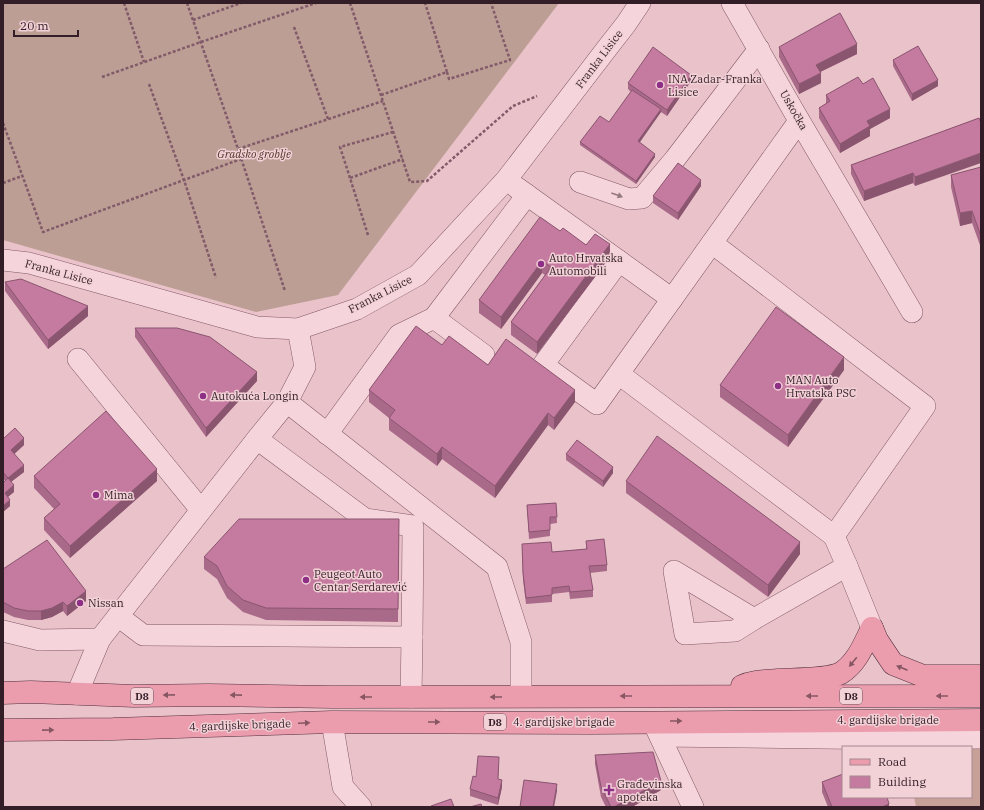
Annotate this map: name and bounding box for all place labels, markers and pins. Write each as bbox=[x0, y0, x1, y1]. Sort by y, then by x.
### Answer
place label: INA Zadar-Franka Lisice bbox=[668, 72, 762, 99]
marker: INA Zadar-Franka Lisice bbox=[655, 80, 665, 90]
place label: Auto Hrvatska Automobili bbox=[549, 251, 623, 278]
marker: Auto Hrvatska Automobili bbox=[536, 259, 546, 269]
place label: MAN Auto Hrvatska PSC bbox=[786, 373, 856, 400]
marker: MAN Auto Hrvatska PSC bbox=[773, 381, 783, 391]
place label: Autokuća Longin bbox=[211, 389, 299, 403]
marker: Autokuća Longin bbox=[198, 391, 208, 401]
place label: Mima bbox=[104, 488, 134, 502]
marker: Mima bbox=[91, 490, 101, 500]
place label: Peugeot Auto Centar Serdarević bbox=[314, 567, 407, 594]
marker: Peugeot Auto Centar Serdarević bbox=[301, 575, 311, 585]
place label: Nissan bbox=[88, 596, 124, 610]
marker: Nissan bbox=[75, 598, 85, 608]
place label: Građevinska apoteka bbox=[617, 777, 683, 804]
marker: Građevinska apoteka bbox=[604, 785, 614, 795]

